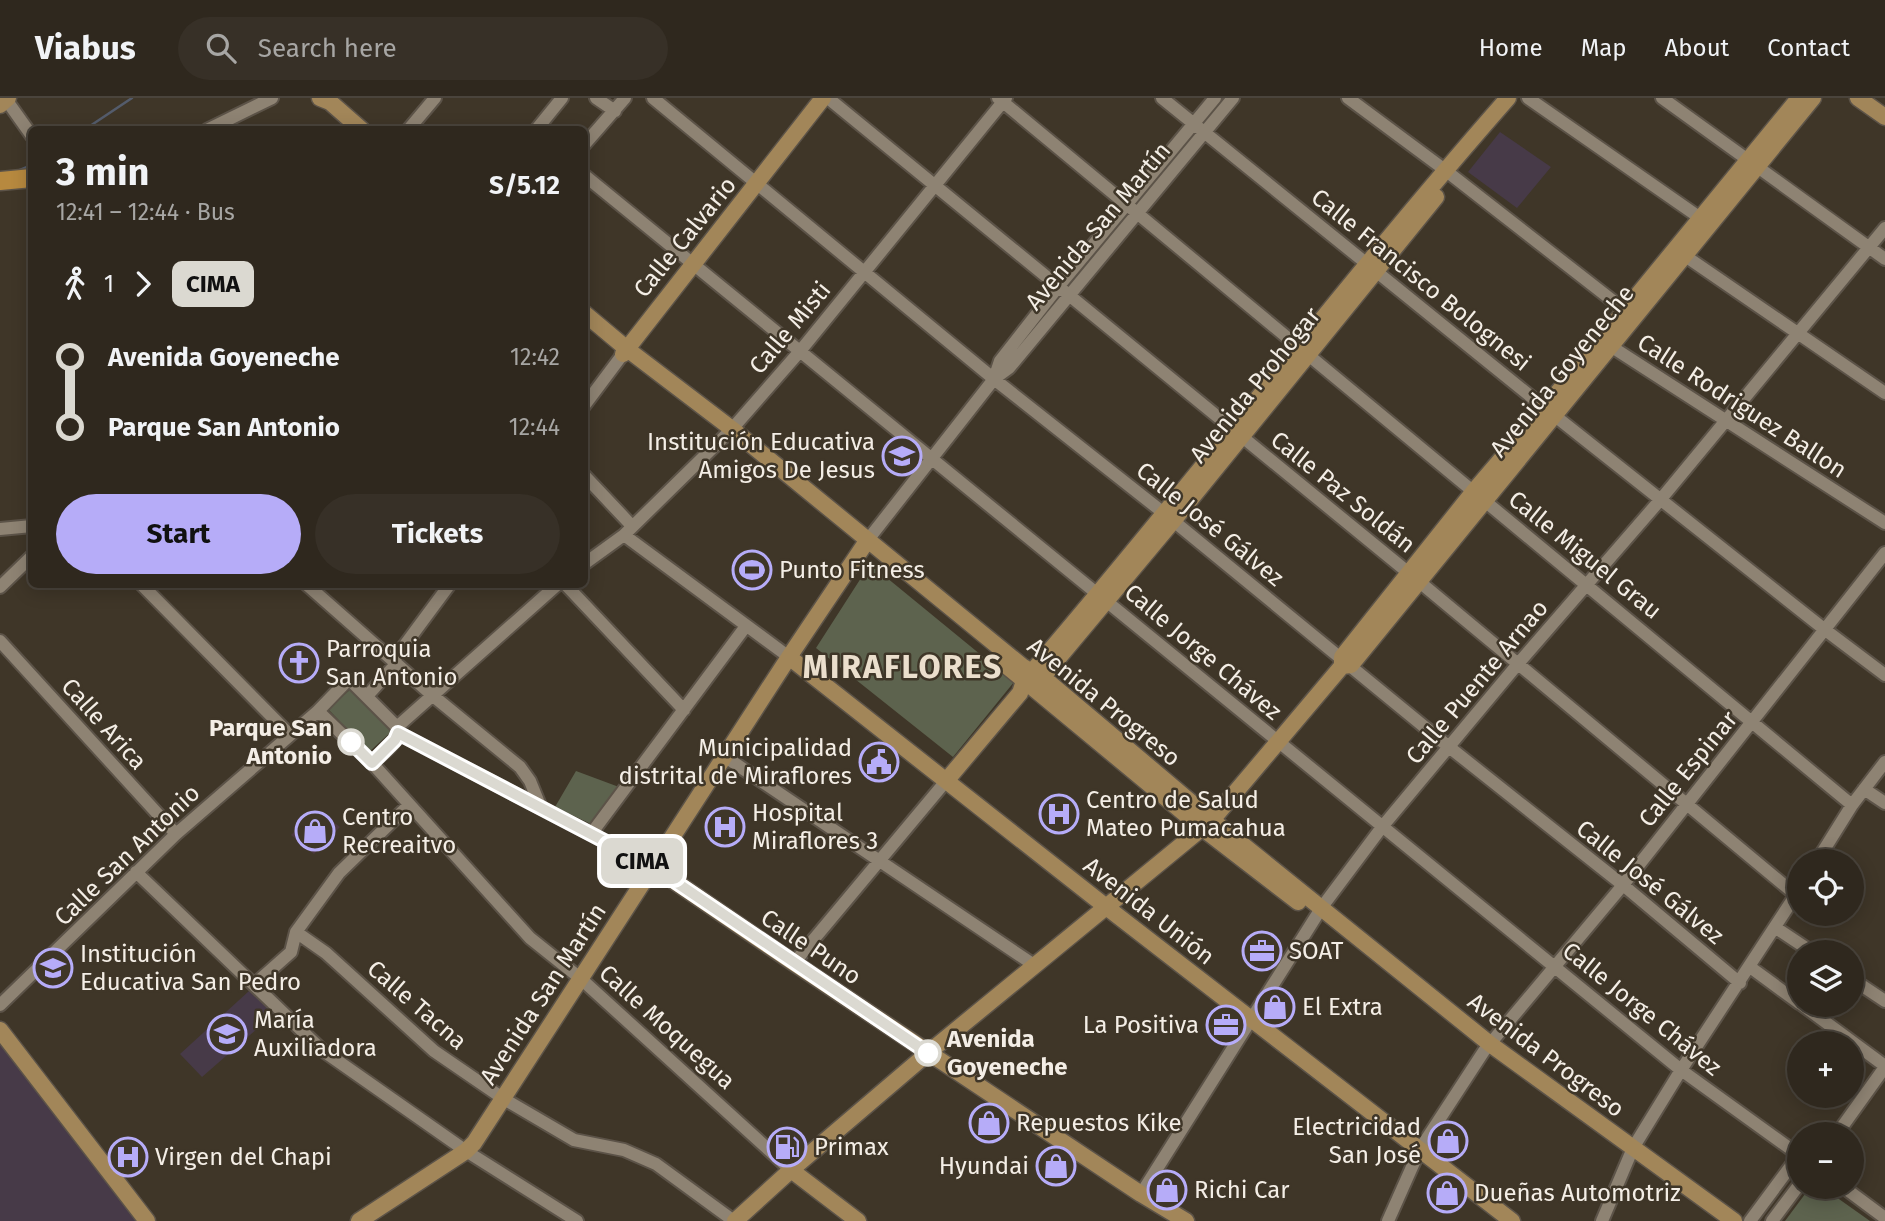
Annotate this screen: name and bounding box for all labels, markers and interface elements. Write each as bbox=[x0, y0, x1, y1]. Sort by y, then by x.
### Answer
search box bbox=[178, 17, 668, 80]
text: Viabus bbox=[35, 28, 136, 68]
icon: search bbox=[202, 29, 240, 67]
text: Search here bbox=[258, 33, 397, 64]
text: Home bbox=[1479, 34, 1543, 62]
text: Map bbox=[1581, 34, 1627, 62]
text: About bbox=[1665, 34, 1729, 62]
text: Contact bbox=[1767, 34, 1850, 62]
street label: Avenida San Martín bbox=[1020, 136, 1176, 316]
text: 3 min bbox=[56, 149, 150, 195]
text: S/5.12 bbox=[489, 170, 560, 201]
street label: Calle Calvario bbox=[628, 171, 742, 303]
street label: Calle Francisco Bolognesi bbox=[1306, 183, 1536, 377]
text: 12:41 – 12:44 · Bus bbox=[56, 198, 235, 226]
icon: walk bbox=[56, 265, 94, 303]
icon: forward bbox=[124, 265, 162, 303]
text: 1 bbox=[104, 270, 114, 298]
text: CIMA bbox=[186, 270, 240, 298]
street label: Calle Misti bbox=[743, 276, 837, 380]
street label: Avenida Goyeneche bbox=[1484, 280, 1640, 462]
street label: Avenida Prohogar bbox=[1184, 301, 1327, 468]
street label: Calle Rodriguez Ballon bbox=[1632, 328, 1852, 484]
text: Avenida Goyeneche bbox=[108, 342, 340, 373]
text: 12:42 bbox=[510, 343, 560, 371]
text: Parque San Antonio bbox=[108, 412, 340, 443]
text: 12:44 bbox=[509, 413, 560, 441]
street label: Calle Paz Soldán bbox=[1265, 425, 1421, 559]
place label: Institución Educativa Amigos De Jesus bbox=[647, 428, 875, 484]
school or university icon: Institución Educativa Amigos De Jesus bbox=[881, 435, 923, 477]
street label: Calle José Gálvez bbox=[1131, 456, 1289, 592]
street label: Calle Miguel Grau bbox=[1503, 485, 1667, 625]
button: Start bbox=[56, 494, 301, 574]
button: Tickets bbox=[315, 494, 560, 574]
sports icon: Punto Fitness bbox=[731, 549, 773, 591]
place label: Punto Fitness bbox=[779, 556, 925, 584]
street label: Calle Jorge Chávez bbox=[1119, 578, 1287, 726]
street label: Calle Puente Arnao bbox=[1400, 594, 1554, 770]
street label: Avenida Progreso bbox=[1022, 632, 1186, 772]
place label: Parroquia San Antonio bbox=[326, 635, 458, 691]
church icon: Parroquia San Antonio bbox=[278, 642, 320, 684]
district label: MIRAFLORES bbox=[803, 648, 1003, 686]
street label: Calle Arica bbox=[56, 672, 152, 776]
street label: Calle Espinar bbox=[1633, 705, 1744, 833]
place label: Parque San Antonio bbox=[209, 714, 332, 770]
marker: Parque San Antonio bbox=[338, 729, 364, 755]
place label: Municipalidad distrital de Miraflores bbox=[619, 734, 852, 790]
public building icon: Municipalidad distrital de Miraflores bbox=[858, 741, 900, 783]
street label: Calle San Antonio bbox=[49, 779, 205, 931]
place label: Centro de Salud Mateo Pumacahua bbox=[1086, 786, 1286, 842]
hospital icon: Centro de Salud Mateo Pumacahua bbox=[1038, 793, 1080, 835]
place label: Hospital Miraflores 3 bbox=[752, 799, 878, 855]
place label: Centro Recreaitvo bbox=[342, 803, 456, 859]
hospital icon: Hospital Miraflores 3 bbox=[704, 806, 746, 848]
shop icon: Centro Recreaitvo bbox=[294, 810, 336, 852]
street label: Calle José Gálvez bbox=[1571, 814, 1729, 950]
line badge: CIMA bbox=[593, 838, 691, 884]
text: CIMA bbox=[615, 847, 669, 875]
map controls bbox=[1787, 849, 1864, 1199]
button: locate bbox=[1787, 849, 1864, 926]
street label: Avenida Unión bbox=[1078, 851, 1220, 971]
street label: Avenida San Martín bbox=[474, 898, 612, 1090]
street label: Calle Puno bbox=[756, 903, 866, 991]
office icon: SOAT bbox=[1241, 930, 1283, 972]
street label: Calle Jorge Chávez bbox=[1557, 936, 1727, 1082]
place label: SOAT bbox=[1289, 937, 1344, 965]
place label: Institución Educativa San Pedro bbox=[80, 940, 301, 996]
button: layers bbox=[1787, 940, 1864, 1017]
school or university icon: Institución Educativa San Pedro bbox=[32, 947, 74, 989]
street label: Calle Tacna bbox=[362, 954, 472, 1056]
street label: Calle Moquegua bbox=[593, 959, 741, 1095]
shop icon: El Extra bbox=[1254, 986, 1296, 1028]
street label: Avenida Progreso bbox=[1462, 987, 1630, 1123]
place label: El Extra bbox=[1302, 993, 1383, 1021]
office icon: La Positiva bbox=[1205, 1004, 1247, 1046]
place label: María Auxiliadora bbox=[254, 1006, 377, 1062]
place label: La Positiva bbox=[1083, 1011, 1199, 1039]
school or university icon: María Auxiliadora bbox=[206, 1013, 248, 1055]
place label: Avenida Goyeneche bbox=[946, 1025, 1067, 1081]
button: + bbox=[1787, 1031, 1864, 1108]
marker: Avenida Goyeneche bbox=[915, 1040, 941, 1066]
shop icon: Repuestos Kike bbox=[968, 1102, 1010, 1144]
place label: Repuestos Kike bbox=[1016, 1109, 1182, 1137]
place label: Electricidad San José bbox=[1292, 1113, 1421, 1169]
shop icon: Electricidad San José bbox=[1427, 1120, 1469, 1162]
button: − bbox=[1787, 1122, 1864, 1199]
fuel station icon: Primax bbox=[766, 1126, 808, 1168]
place label: Primax bbox=[814, 1133, 889, 1161]
hospital icon: Virgen del Chapi bbox=[107, 1136, 149, 1178]
place label: Virgen del Chapi bbox=[155, 1143, 332, 1171]
shop icon: Hyundai bbox=[1035, 1145, 1077, 1187]
place label: Hyundai bbox=[939, 1152, 1029, 1180]
shop icon: Richi Car bbox=[1146, 1169, 1188, 1211]
shop icon: Dueñas Automotriz bbox=[1426, 1172, 1468, 1214]
place label: Richi Car bbox=[1194, 1176, 1290, 1204]
place label: Dueñas Automotriz bbox=[1474, 1179, 1681, 1207]

